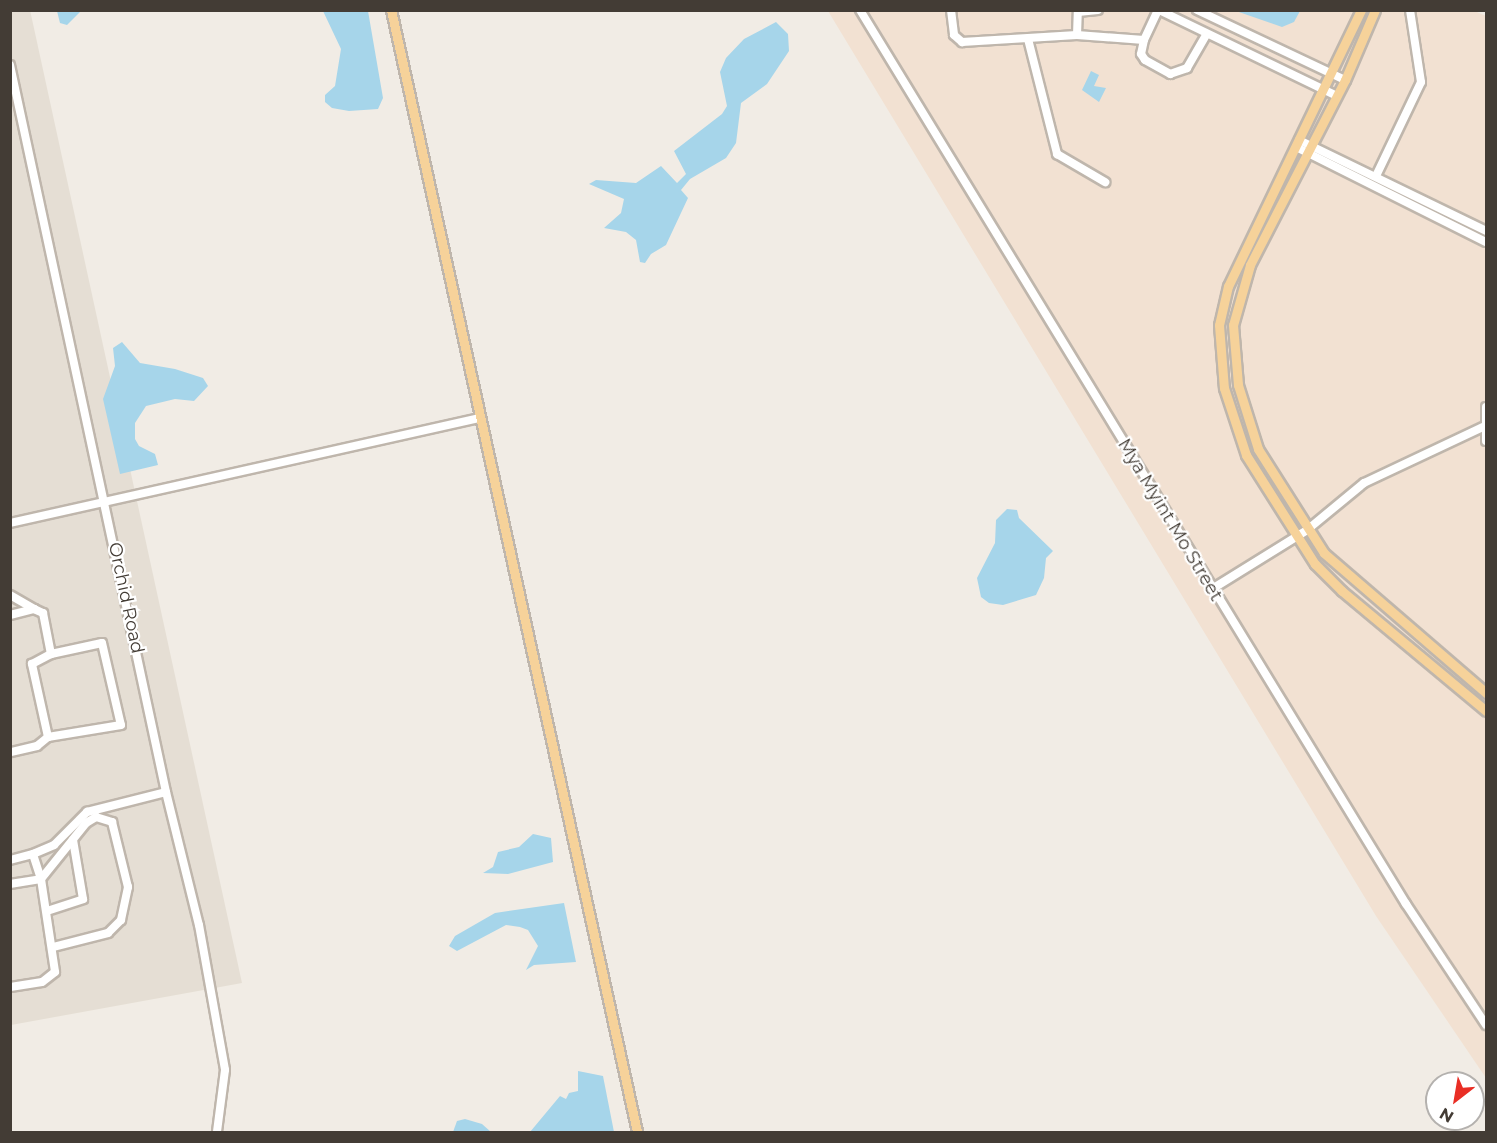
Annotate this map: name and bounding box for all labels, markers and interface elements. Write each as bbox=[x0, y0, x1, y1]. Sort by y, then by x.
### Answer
street label: Mya Myint Mo Street bbox=[1113, 435, 1227, 605]
street label: Orchid Road bbox=[104, 540, 148, 656]
north arrow bbox=[1425, 1071, 1485, 1131]
text: N bbox=[1436, 1104, 1457, 1127]

